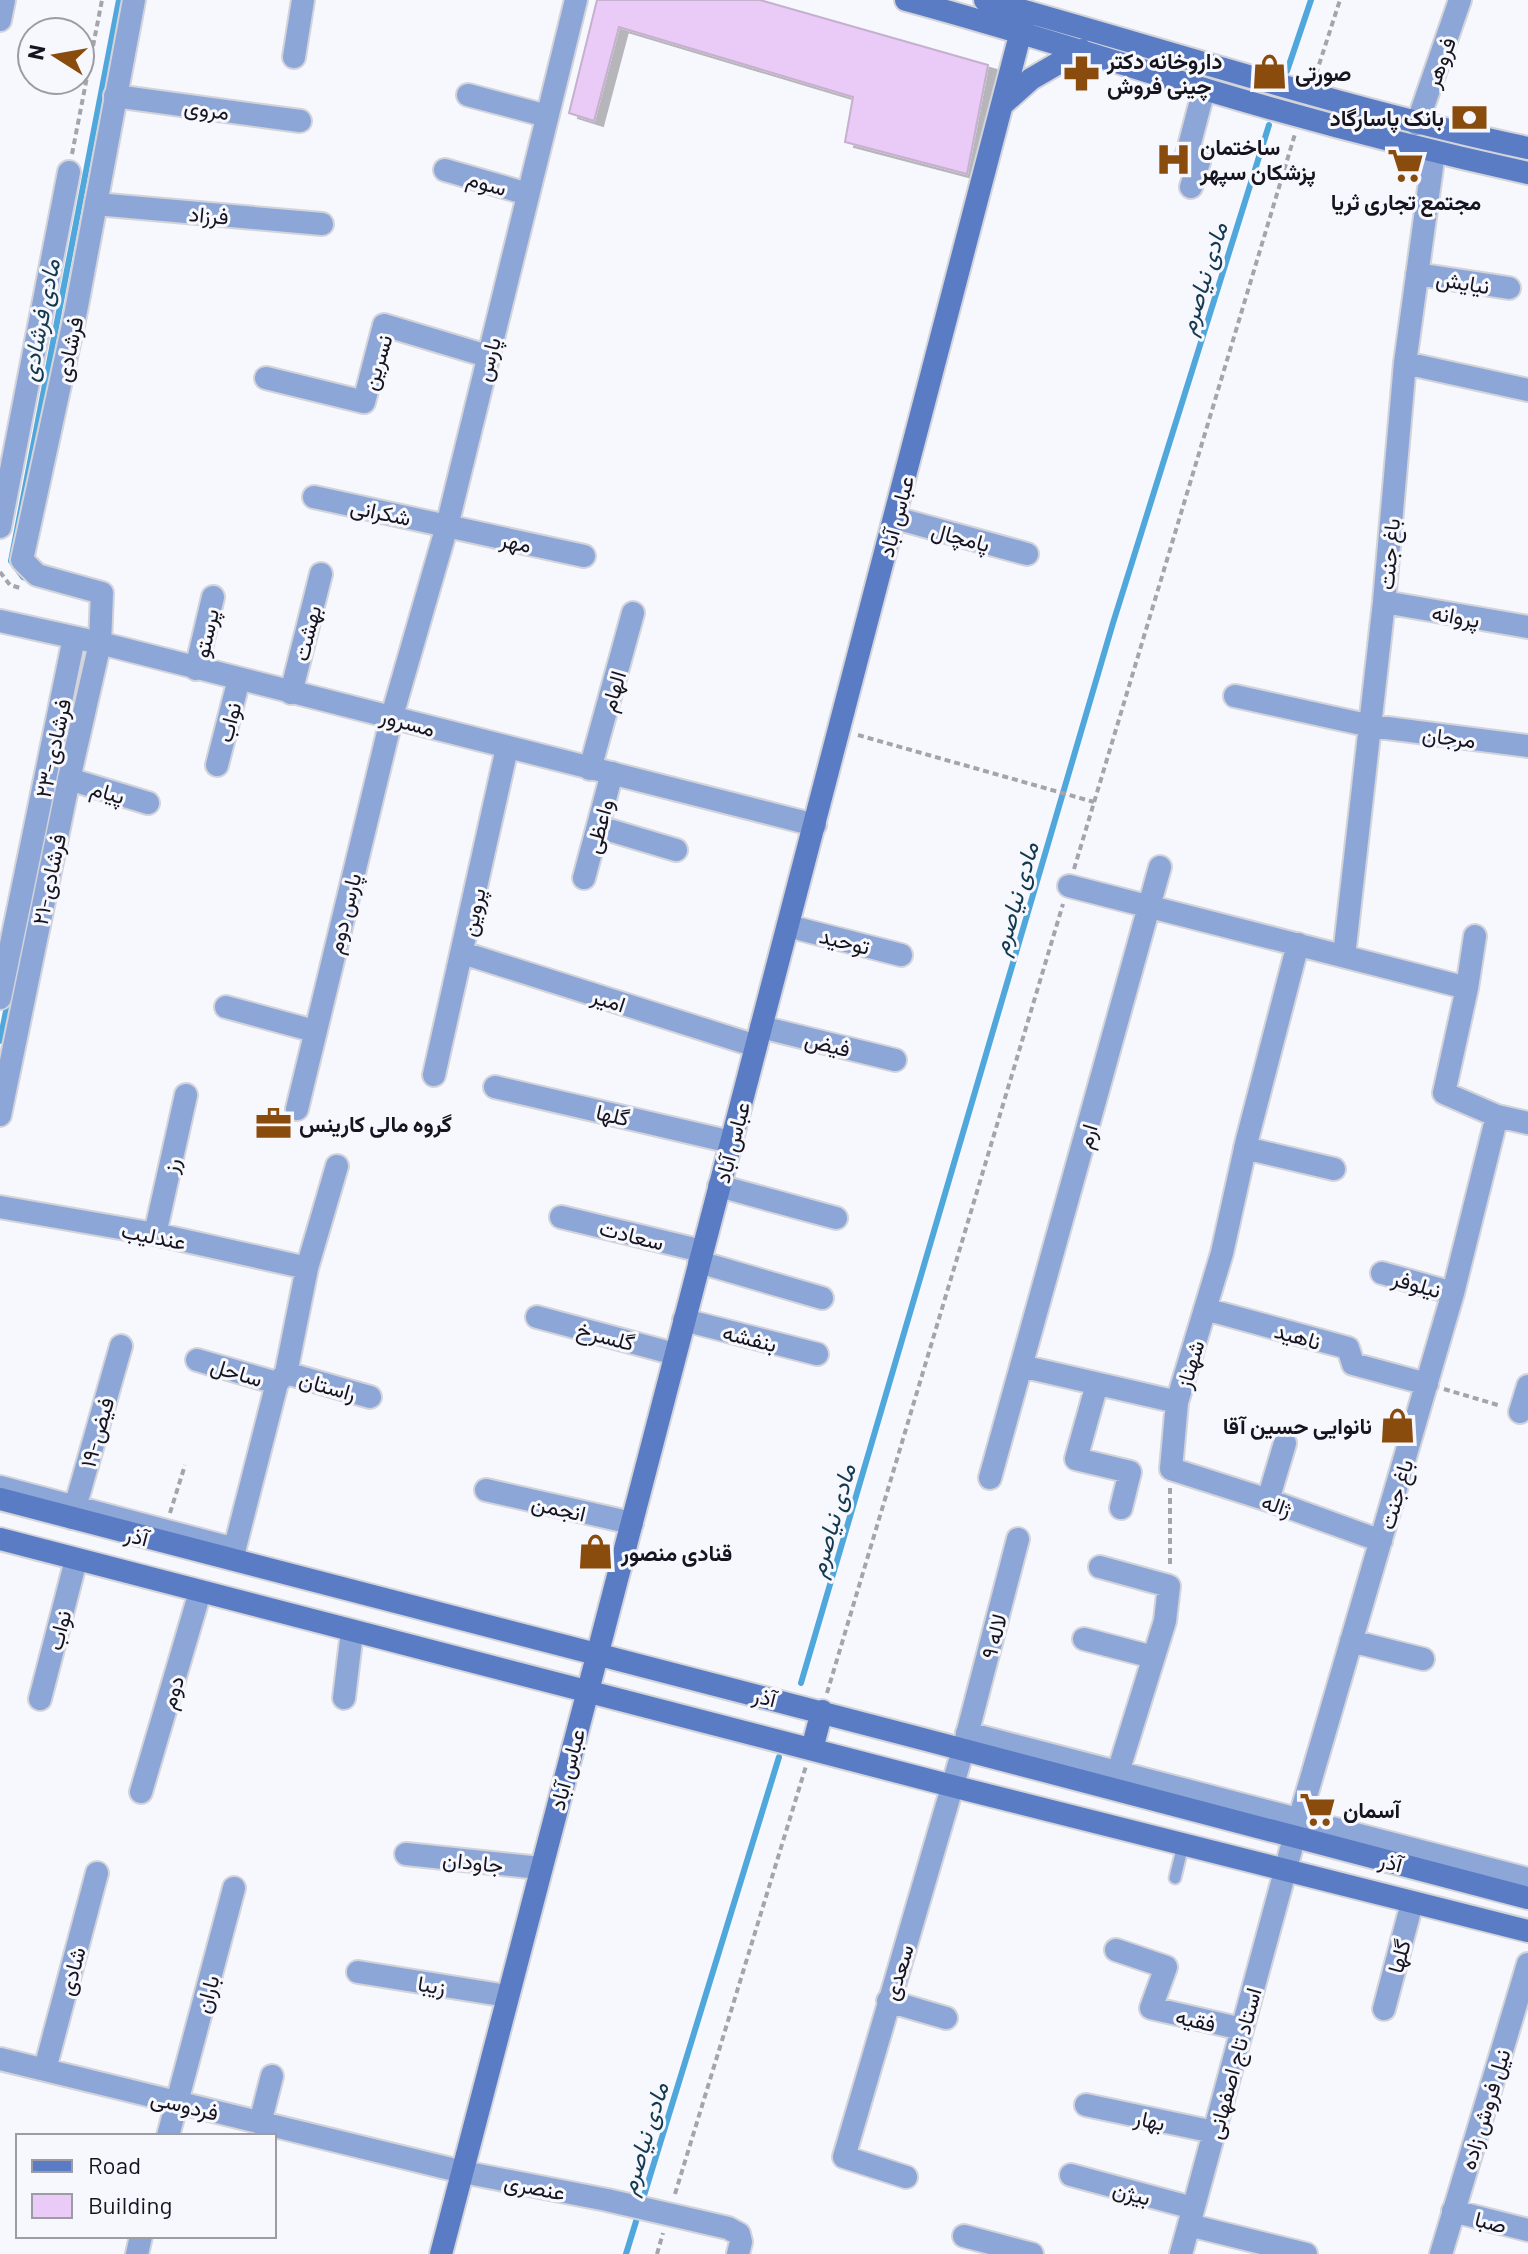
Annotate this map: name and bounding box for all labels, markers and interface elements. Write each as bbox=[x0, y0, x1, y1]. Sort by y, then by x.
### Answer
north arrow bbox=[16, 16, 96, 96]
street label: فروهر bbox=[1418, 33, 1462, 92]
text: N bbox=[21, 42, 50, 62]
place label: داروخانه دکتر چینی فروش bbox=[1106, 47, 1222, 102]
shop icon: صورتی bbox=[1250, 53, 1288, 91]
pharmacy icon: داروخانه دکتر چینی فروش bbox=[1062, 54, 1100, 92]
place label: صورتی bbox=[1295, 59, 1351, 87]
street label: مروی bbox=[183, 92, 231, 126]
bank icon: بانک پاسارگاد bbox=[1451, 98, 1489, 136]
place label: بانک پاسارگاد bbox=[1330, 104, 1444, 134]
place label: ساختمان پزشکان سپهر bbox=[1199, 133, 1316, 188]
hospital icon: ساختمان پزشکان سپهر bbox=[1155, 140, 1193, 178]
supermarket icon: مجتمع تجاری ثریا bbox=[1387, 146, 1425, 184]
street label: سوم bbox=[463, 164, 510, 203]
place label: مجتمع تجاری ثریا bbox=[1331, 188, 1481, 217]
street label: فرزاد bbox=[188, 199, 230, 231]
water label: مادی نیاصرم bbox=[1171, 218, 1236, 339]
water label: مادی فرشادی bbox=[13, 256, 67, 384]
street label: نیایش bbox=[1434, 264, 1492, 300]
street label: فرشادی bbox=[48, 314, 90, 384]
street label: نسرین bbox=[355, 331, 399, 394]
street label: پارس bbox=[469, 334, 508, 384]
street label: عباس آباد bbox=[872, 472, 920, 560]
street label: شکرانی bbox=[348, 492, 414, 532]
street label: پامچال bbox=[928, 516, 993, 559]
street label: باغ جنت bbox=[1372, 517, 1407, 591]
street label: مهر bbox=[497, 525, 534, 559]
street label: پروانه bbox=[1429, 598, 1482, 635]
street label: بهشت bbox=[287, 602, 327, 664]
street label: پرستو bbox=[187, 606, 226, 661]
street label: الهام bbox=[594, 668, 633, 715]
street label: ۲۳-فرشادی bbox=[29, 696, 77, 800]
street label: نواب bbox=[210, 699, 247, 745]
street label: مسرور bbox=[376, 701, 438, 743]
street label: مرجان bbox=[1420, 720, 1477, 754]
street label: پیام bbox=[87, 774, 128, 811]
street label: واعظی bbox=[578, 796, 620, 857]
street label: ۲۱-فرشادی bbox=[26, 831, 72, 927]
water label: مادی نیاصرم bbox=[984, 838, 1047, 959]
street label: پارس دوم bbox=[320, 870, 368, 957]
street label: پروین bbox=[454, 885, 493, 939]
street label: توحید bbox=[817, 921, 873, 961]
street label: امیر bbox=[587, 981, 629, 1019]
street label: فیض bbox=[802, 1025, 853, 1063]
street label: گلها bbox=[593, 1098, 632, 1132]
street label: عباس آباد bbox=[708, 1098, 756, 1186]
office icon: گروه مالی کارینس bbox=[254, 1104, 292, 1142]
place label: گروه مالی کارینس bbox=[299, 1110, 452, 1138]
street label: ارم bbox=[1070, 1121, 1105, 1152]
street label: رز bbox=[155, 1155, 186, 1177]
street label: سعادت bbox=[597, 1213, 667, 1255]
street label: عندلیب bbox=[119, 1216, 189, 1255]
street label: نیلوفر bbox=[1388, 1263, 1444, 1304]
street label: گلسرخ bbox=[574, 1315, 638, 1358]
street label: ناهید bbox=[1272, 1316, 1324, 1355]
street label: بنفشه bbox=[720, 1318, 780, 1357]
street label: شهناز bbox=[1169, 1337, 1211, 1393]
street label: ساحل bbox=[208, 1351, 266, 1392]
street label: راستان bbox=[296, 1365, 359, 1407]
street label: ۱۹-فیض bbox=[74, 1394, 120, 1471]
shop icon: نانوایی حسین آقا bbox=[1379, 1406, 1417, 1444]
place label: نانوایی حسین آقا bbox=[1223, 1412, 1372, 1440]
street label: باغ جنت bbox=[1373, 1456, 1420, 1533]
water label: مادی نیاصرم bbox=[801, 1460, 864, 1581]
street label: ژاله bbox=[1258, 1487, 1296, 1523]
street label: انجمن bbox=[529, 1488, 589, 1528]
street label: آذر bbox=[121, 1519, 153, 1553]
shop icon: قنادی منصور bbox=[576, 1533, 614, 1571]
place label: قنادی منصور bbox=[620, 1539, 732, 1567]
street label: نواب bbox=[40, 1607, 77, 1653]
street label: ۹ لاله bbox=[975, 1611, 1011, 1661]
street label: دوم bbox=[154, 1672, 191, 1713]
street label: آذر bbox=[749, 1680, 781, 1714]
street label: عباس آباد bbox=[543, 1725, 591, 1813]
supermarket icon: آسمان bbox=[1298, 1790, 1336, 1828]
place label: آسمان bbox=[1343, 1796, 1402, 1823]
street label: جاودان bbox=[441, 1845, 505, 1879]
street label: آذر bbox=[1375, 1845, 1407, 1879]
street label: گلها bbox=[1381, 1936, 1417, 1976]
street label: سعدی bbox=[876, 1941, 920, 2004]
street label: شادی bbox=[52, 1944, 92, 1999]
street label: زیبا bbox=[416, 1969, 448, 2001]
street label: باران bbox=[188, 1972, 225, 2016]
street label: استاد تاج اصفهانی bbox=[1200, 1985, 1269, 2142]
street label: فقیه bbox=[1173, 2002, 1219, 2037]
street label: نیل فروش زاده bbox=[1453, 2046, 1517, 2173]
water label: مادی نیاصرم bbox=[612, 2078, 677, 2199]
street label: فردوسی bbox=[148, 2083, 222, 2127]
street label: بهار bbox=[1131, 2103, 1168, 2137]
legend bbox=[16, 2134, 276, 2238]
text: Road bbox=[88, 2150, 141, 2179]
street label: عنصری bbox=[502, 2167, 568, 2207]
street label: بیژن bbox=[1110, 2175, 1154, 2211]
text: Building bbox=[88, 2190, 172, 2219]
street label: صبا bbox=[1472, 2205, 1510, 2238]

